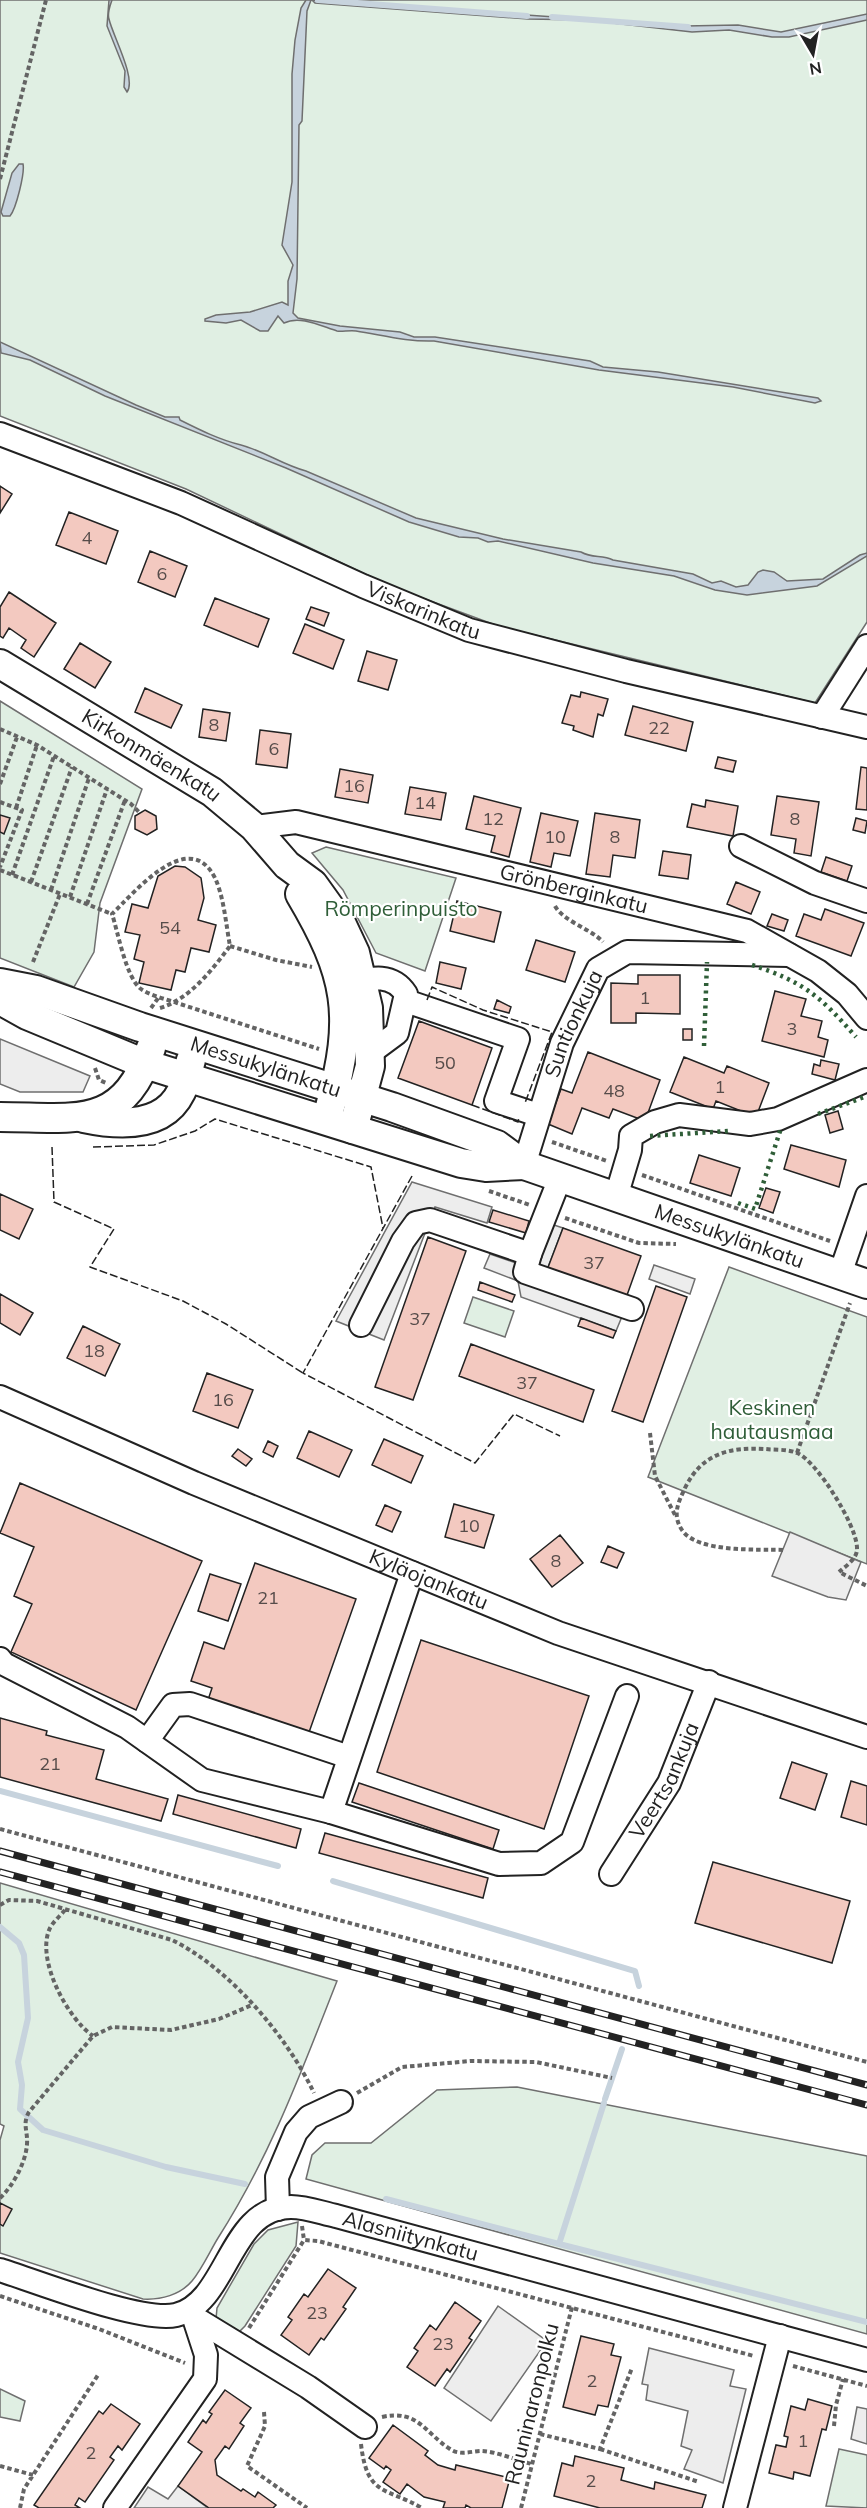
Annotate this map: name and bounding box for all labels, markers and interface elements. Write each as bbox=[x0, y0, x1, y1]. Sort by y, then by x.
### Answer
north arrow bbox=[783, 24, 843, 84]
text: N bbox=[808, 58, 823, 80]
house number: 4 bbox=[82, 526, 93, 549]
house number: 6 bbox=[157, 562, 167, 585]
street label: Viskarinkatu bbox=[363, 575, 483, 644]
street label: Kirkonmäenkatu bbox=[77, 703, 228, 807]
house number: 8 bbox=[209, 713, 219, 736]
house number: 22 bbox=[648, 716, 670, 739]
house number: 6 bbox=[269, 737, 279, 760]
house number: 16 bbox=[343, 774, 365, 797]
house number: 14 bbox=[414, 791, 436, 814]
house number: 12 bbox=[482, 807, 504, 830]
house number: 8 bbox=[790, 807, 800, 830]
house number: 10 bbox=[544, 825, 566, 848]
house number: 8 bbox=[610, 825, 620, 848]
street label: Grönberginkatu bbox=[497, 858, 651, 919]
park label: Römperinpuisto bbox=[325, 895, 477, 921]
house number: 54 bbox=[159, 916, 181, 939]
street label: Suntionkuja bbox=[538, 965, 608, 1080]
house number: 1 bbox=[640, 986, 650, 1009]
house number: 3 bbox=[787, 1017, 797, 1040]
street label: Messukylänkatu bbox=[187, 1030, 345, 1102]
house number: 50 bbox=[434, 1051, 456, 1074]
house number: 1 bbox=[715, 1075, 725, 1098]
house number: 48 bbox=[603, 1079, 625, 1102]
street label: Messukylänkatu bbox=[651, 1197, 808, 1273]
house number: 37 bbox=[583, 1251, 605, 1274]
house number: 37 bbox=[409, 1307, 431, 1330]
house number: 18 bbox=[83, 1339, 105, 1362]
house number: 37 bbox=[516, 1371, 538, 1394]
house number: 16 bbox=[212, 1388, 234, 1411]
park label: Keskinen hautausmaa bbox=[710, 1394, 834, 1444]
house number: 10 bbox=[458, 1514, 480, 1537]
street label: Kyläojankatu bbox=[366, 1543, 492, 1615]
house number: 8 bbox=[551, 1549, 561, 1572]
house number: 21 bbox=[257, 1586, 279, 1609]
street label: Veertsankuja bbox=[623, 1718, 704, 1843]
house number: 21 bbox=[39, 1752, 61, 1775]
street label: Alasniitynkatu bbox=[340, 2204, 481, 2266]
house number: 23 bbox=[306, 2301, 328, 2324]
street label: Rauninaronpolku bbox=[498, 2320, 564, 2487]
house number: 23 bbox=[432, 2332, 454, 2355]
house number: 2 bbox=[587, 2369, 597, 2392]
house number: 1 bbox=[798, 2429, 808, 2452]
house number: 2 bbox=[86, 2441, 96, 2464]
house number: 2 bbox=[586, 2469, 596, 2492]

